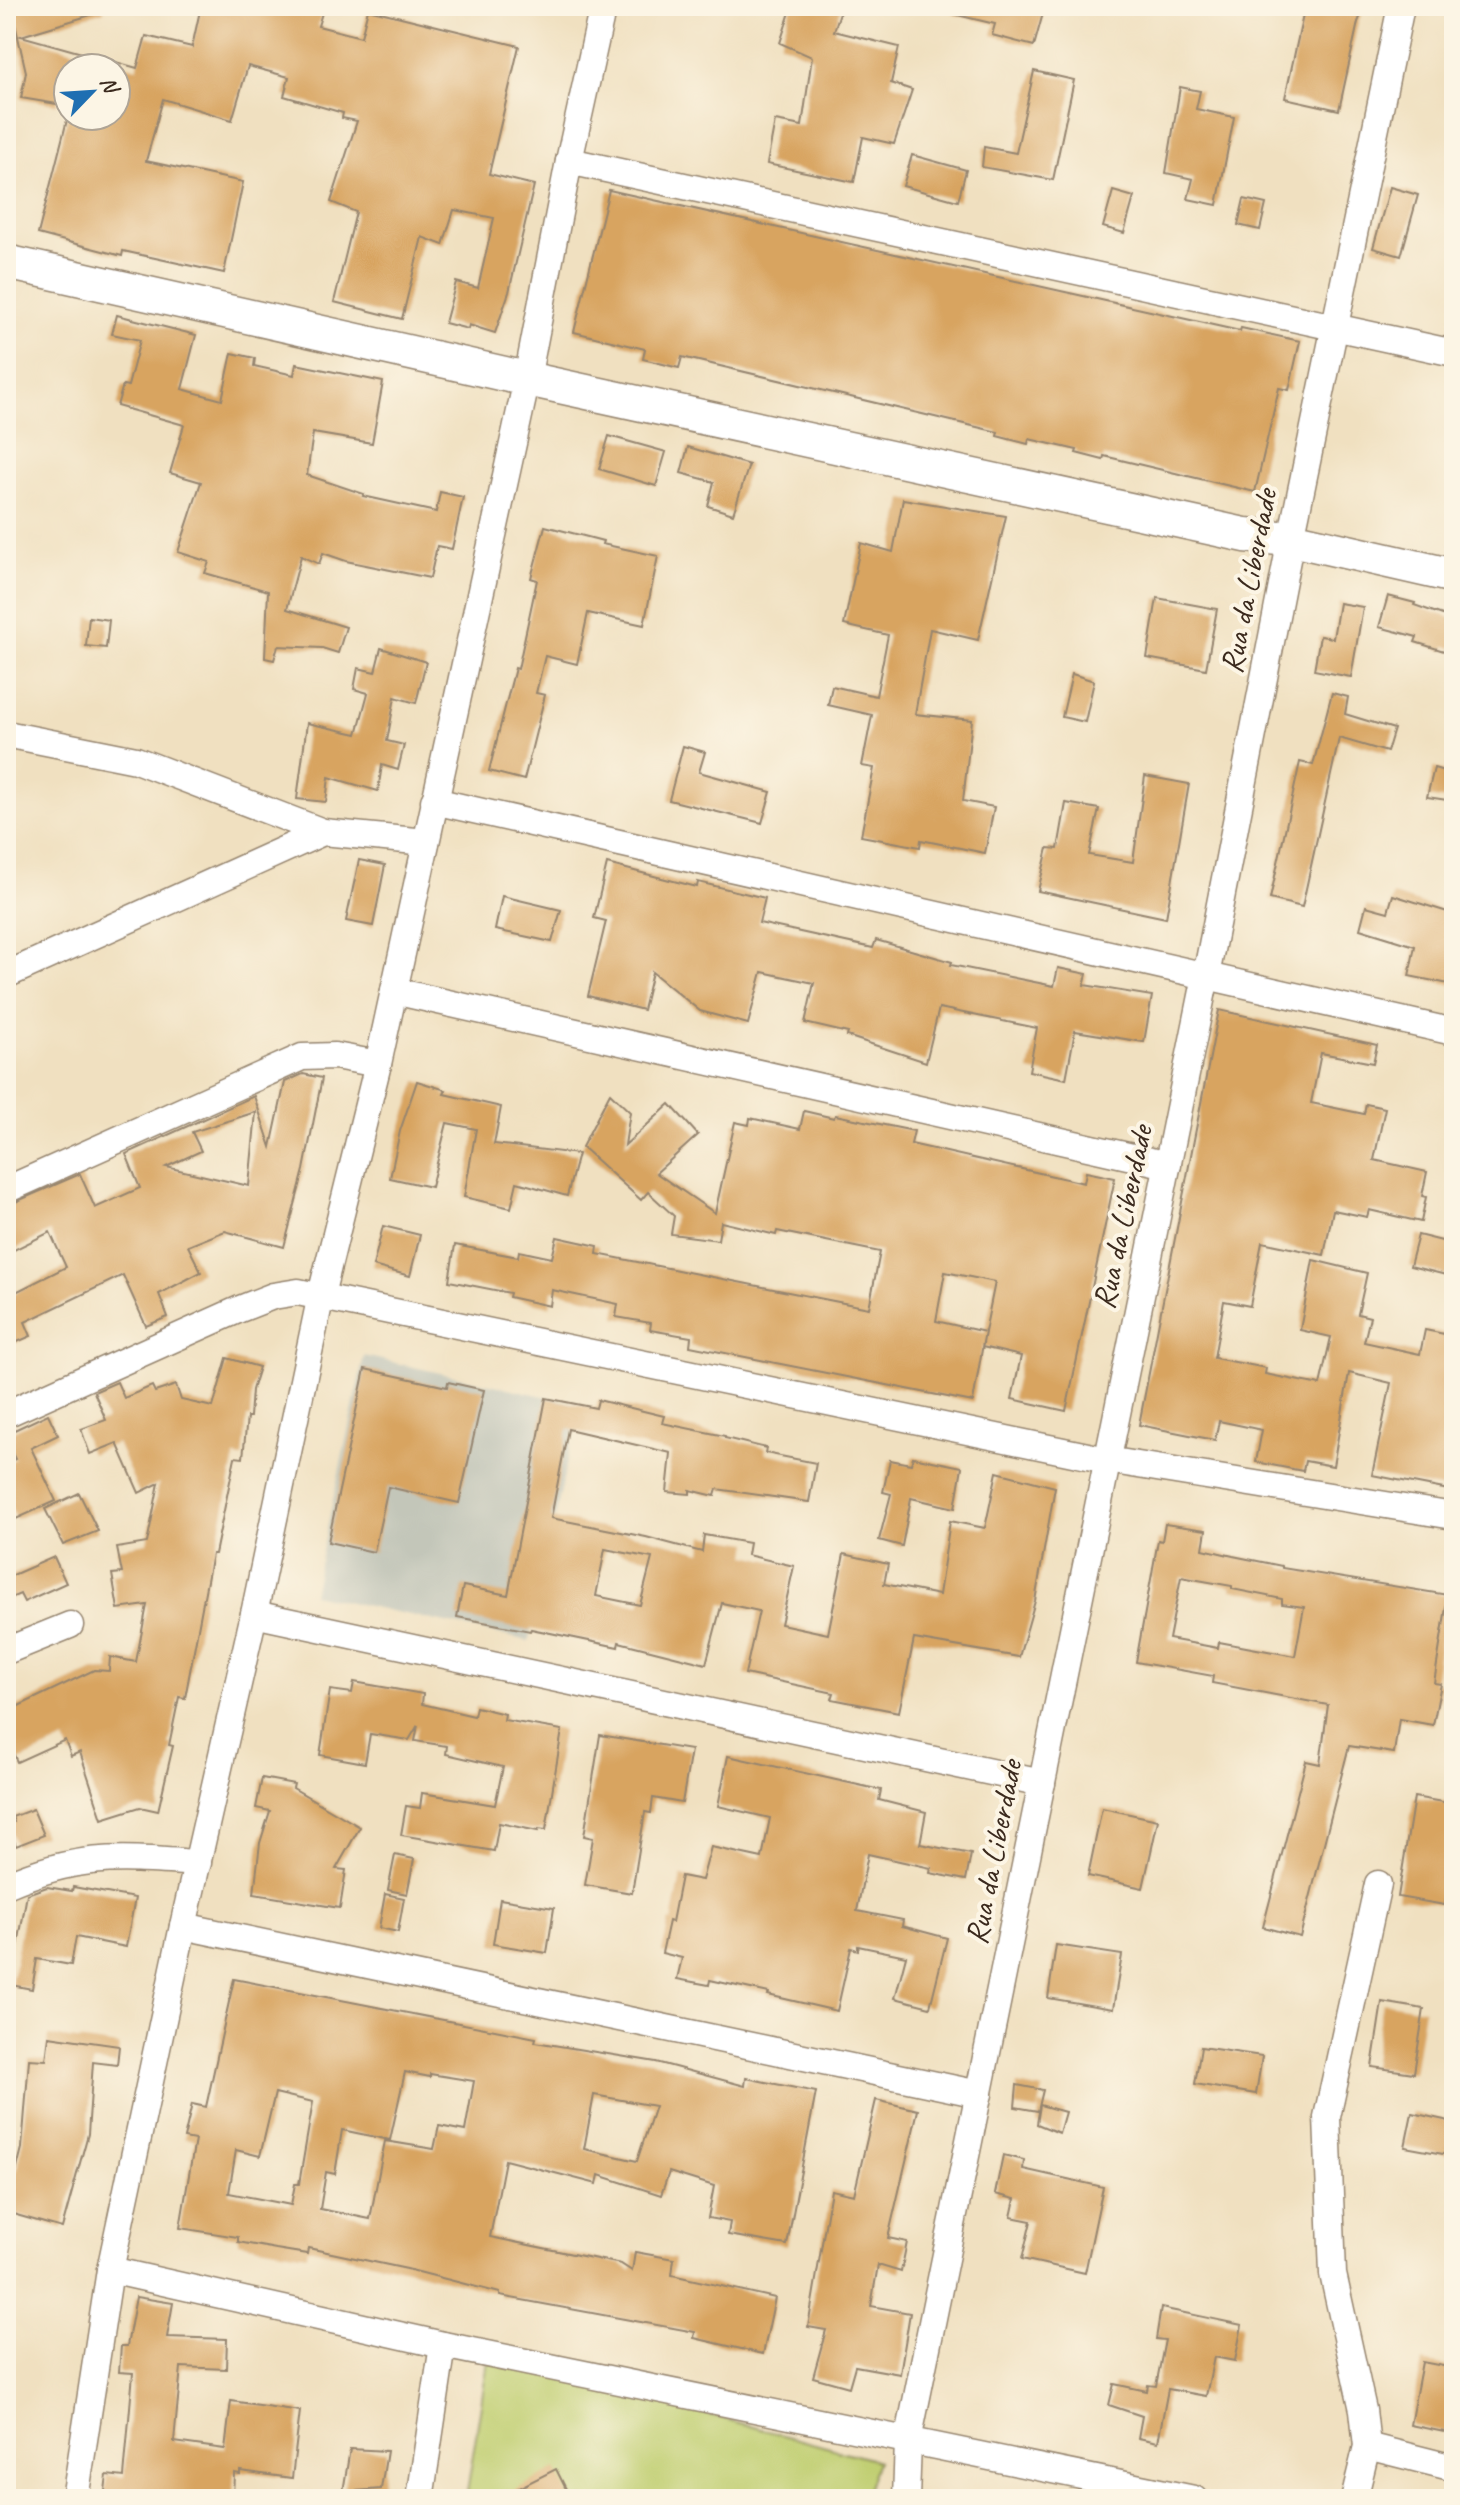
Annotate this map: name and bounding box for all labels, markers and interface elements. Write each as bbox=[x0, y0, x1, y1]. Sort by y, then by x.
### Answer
north arrow bbox=[52, 52, 132, 132]
text: N bbox=[94, 72, 126, 99]
street label: Rua da Liberdade bbox=[1211, 483, 1287, 677]
street label: Rua da Liberdade bbox=[1083, 1119, 1162, 1313]
street label: Rua da Liberdade bbox=[956, 1754, 1032, 1948]

